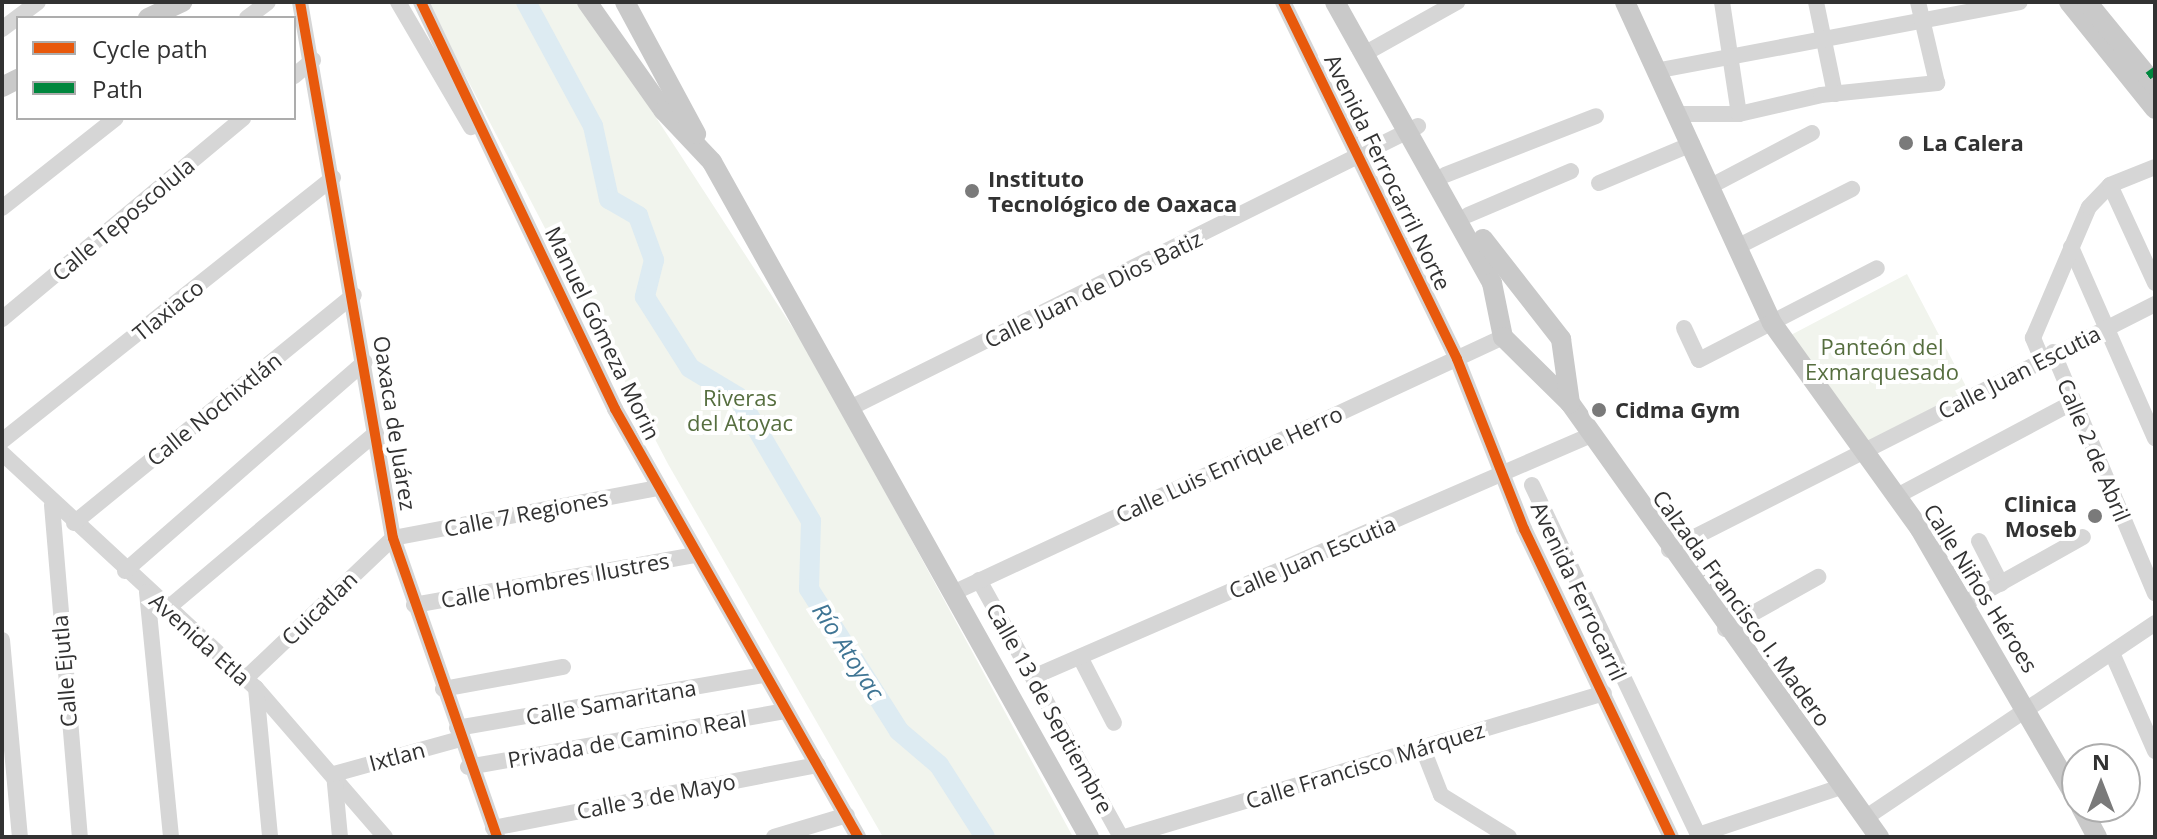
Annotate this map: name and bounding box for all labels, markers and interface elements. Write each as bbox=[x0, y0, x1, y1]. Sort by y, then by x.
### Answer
legend bbox=[16, 16, 296, 120]
text: Cycle path bbox=[92, 32, 208, 65]
street label: Avenida Ferrocarril Norte bbox=[1319, 50, 1457, 294]
text: Path bbox=[92, 72, 143, 105]
place label: La Calera bbox=[1922, 130, 2024, 156]
marker: La Calera bbox=[1897, 134, 1915, 152]
street label: Calle Teposcolula bbox=[47, 152, 199, 286]
place label: Instituto Tecnológico de Oaxaca bbox=[988, 165, 1237, 216]
marker: Instituto Tecnológico de Oaxaca bbox=[963, 182, 981, 200]
street label: Manuel Gómeza Morin bbox=[540, 222, 666, 444]
street label: Calle Juan de Dios Batiz bbox=[980, 225, 1206, 353]
street label: Tlaxiaco bbox=[127, 274, 209, 346]
street label: Calle Juan Escutia bbox=[1934, 320, 2104, 424]
park label: Panteón del Exmarquesado bbox=[1805, 333, 1959, 384]
street label: Oaxaca de Juárez bbox=[368, 334, 422, 512]
street label: Calle Nochixtlán bbox=[141, 347, 287, 471]
street label: Calle 2 de Abril bbox=[2052, 375, 2136, 525]
park label: Riveras del Atoyac bbox=[687, 384, 793, 436]
place label: Cidma Gym bbox=[1615, 397, 1740, 423]
street label: Calle Luis Enrique Herro bbox=[1111, 400, 1347, 528]
marker: Cidma Gym bbox=[1590, 401, 1608, 419]
street label: Calle 7 Regiones bbox=[442, 484, 610, 542]
street label: Calzada Francisco I. Madero bbox=[1647, 485, 1837, 731]
place label: Clinica Moseb bbox=[2004, 490, 2077, 542]
street label: Avenida Ferrocarril bbox=[1526, 497, 1632, 685]
street label: Calle Niños Héroes bbox=[1918, 499, 2044, 677]
marker: Clinica Moseb bbox=[2084, 505, 2106, 527]
street label: Calle Juan Escutia bbox=[1225, 510, 1399, 604]
street label: Calle Hombres Ilustres bbox=[439, 547, 671, 613]
street label: Cuicatlan bbox=[276, 566, 362, 650]
street label: Avenida Etla bbox=[145, 587, 255, 691]
water label: Río Atoyac bbox=[807, 597, 891, 705]
street label: Calle 13 de Septiembre bbox=[981, 598, 1119, 818]
street label: Calle Ejutla bbox=[46, 614, 82, 728]
street label: Calle Samaritana bbox=[524, 674, 698, 730]
street label: Privada de Camino Real bbox=[506, 705, 748, 773]
street label: Calle Francisco Márquez bbox=[1243, 716, 1487, 814]
street label: Ixtlan bbox=[366, 736, 428, 776]
north arrow bbox=[2061, 743, 2141, 823]
text: N bbox=[2092, 746, 2110, 776]
street label: Calle 3 de Mayo bbox=[574, 768, 738, 824]

